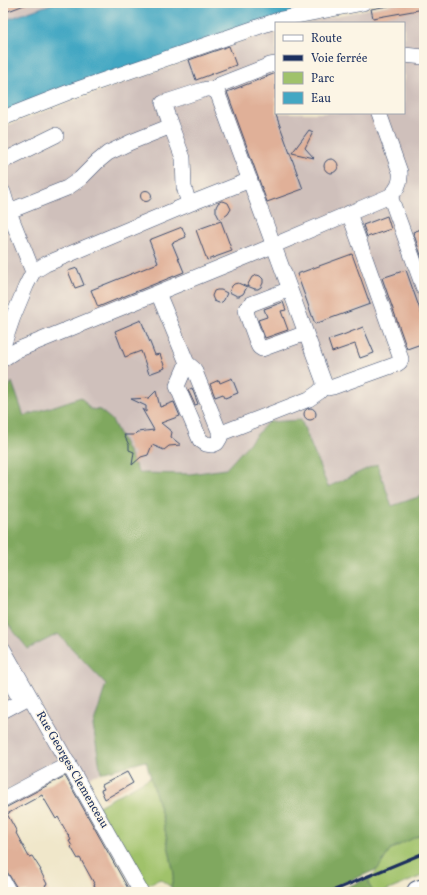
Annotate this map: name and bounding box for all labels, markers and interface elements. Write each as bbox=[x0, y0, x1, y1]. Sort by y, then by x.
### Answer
legend bbox=[275, 22, 405, 114]
text: Route bbox=[311, 31, 342, 47]
text: Voie ferrée bbox=[311, 51, 368, 67]
text: Parc bbox=[311, 71, 334, 87]
text: Eau bbox=[311, 91, 331, 107]
street label: Rue Georges Clemenceau bbox=[32, 709, 112, 832]

